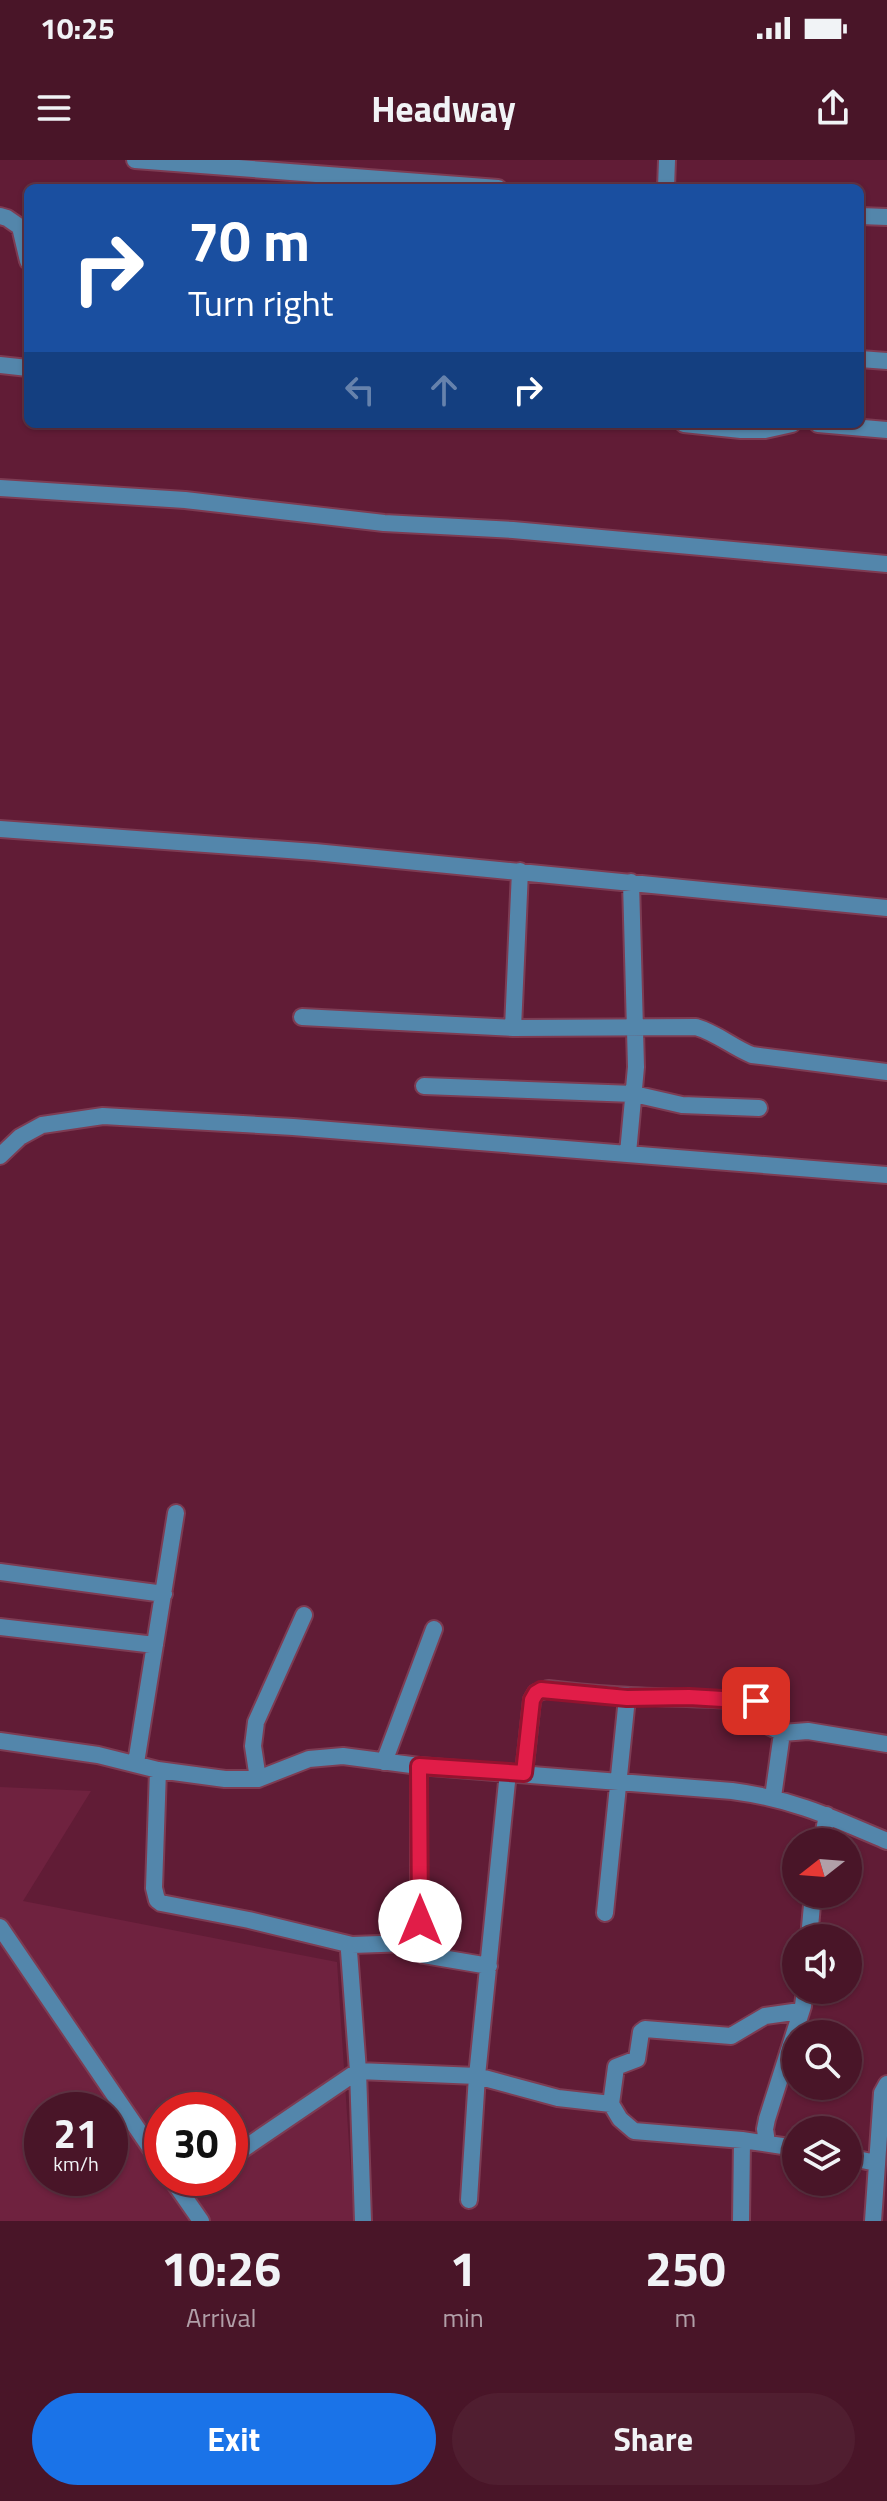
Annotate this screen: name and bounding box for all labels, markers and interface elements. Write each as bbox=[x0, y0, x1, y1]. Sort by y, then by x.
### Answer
text: 10:25 bbox=[40, 5, 115, 51]
text: Headway bbox=[371, 81, 516, 136]
icon: menu bbox=[32, 86, 76, 130]
icon: share bbox=[811, 86, 855, 130]
text: 70 m bbox=[188, 198, 310, 283]
icon: right bbox=[56, 216, 160, 320]
text: Turn right bbox=[188, 275, 333, 330]
icon: left bbox=[338, 368, 382, 412]
icon: ahead bbox=[422, 368, 466, 412]
icon: right bbox=[506, 368, 550, 412]
pin bbox=[722, 1667, 790, 1735]
icon: arrive bbox=[734, 1679, 778, 1723]
north arrow bbox=[782, 1828, 862, 1908]
map controls bbox=[782, 1828, 862, 2196]
position arrow bbox=[378, 1879, 462, 1963]
button: sound bbox=[782, 1924, 862, 2004]
button: search bbox=[782, 2020, 862, 2100]
speed limit sign: 30 bbox=[144, 2092, 248, 2196]
text: 21 bbox=[54, 2103, 98, 2164]
button: layers bbox=[782, 2116, 862, 2196]
text: km/h bbox=[53, 2148, 99, 2179]
text: 10:26 bbox=[161, 2232, 281, 2305]
text: 1 bbox=[450, 2232, 477, 2305]
text: 250 bbox=[645, 2232, 726, 2305]
text: Arrival bbox=[186, 2298, 256, 2337]
text: min bbox=[442, 2298, 484, 2337]
text: m bbox=[675, 2298, 696, 2337]
button: Exit bbox=[32, 2393, 436, 2485]
button: Share bbox=[452, 2393, 855, 2485]

